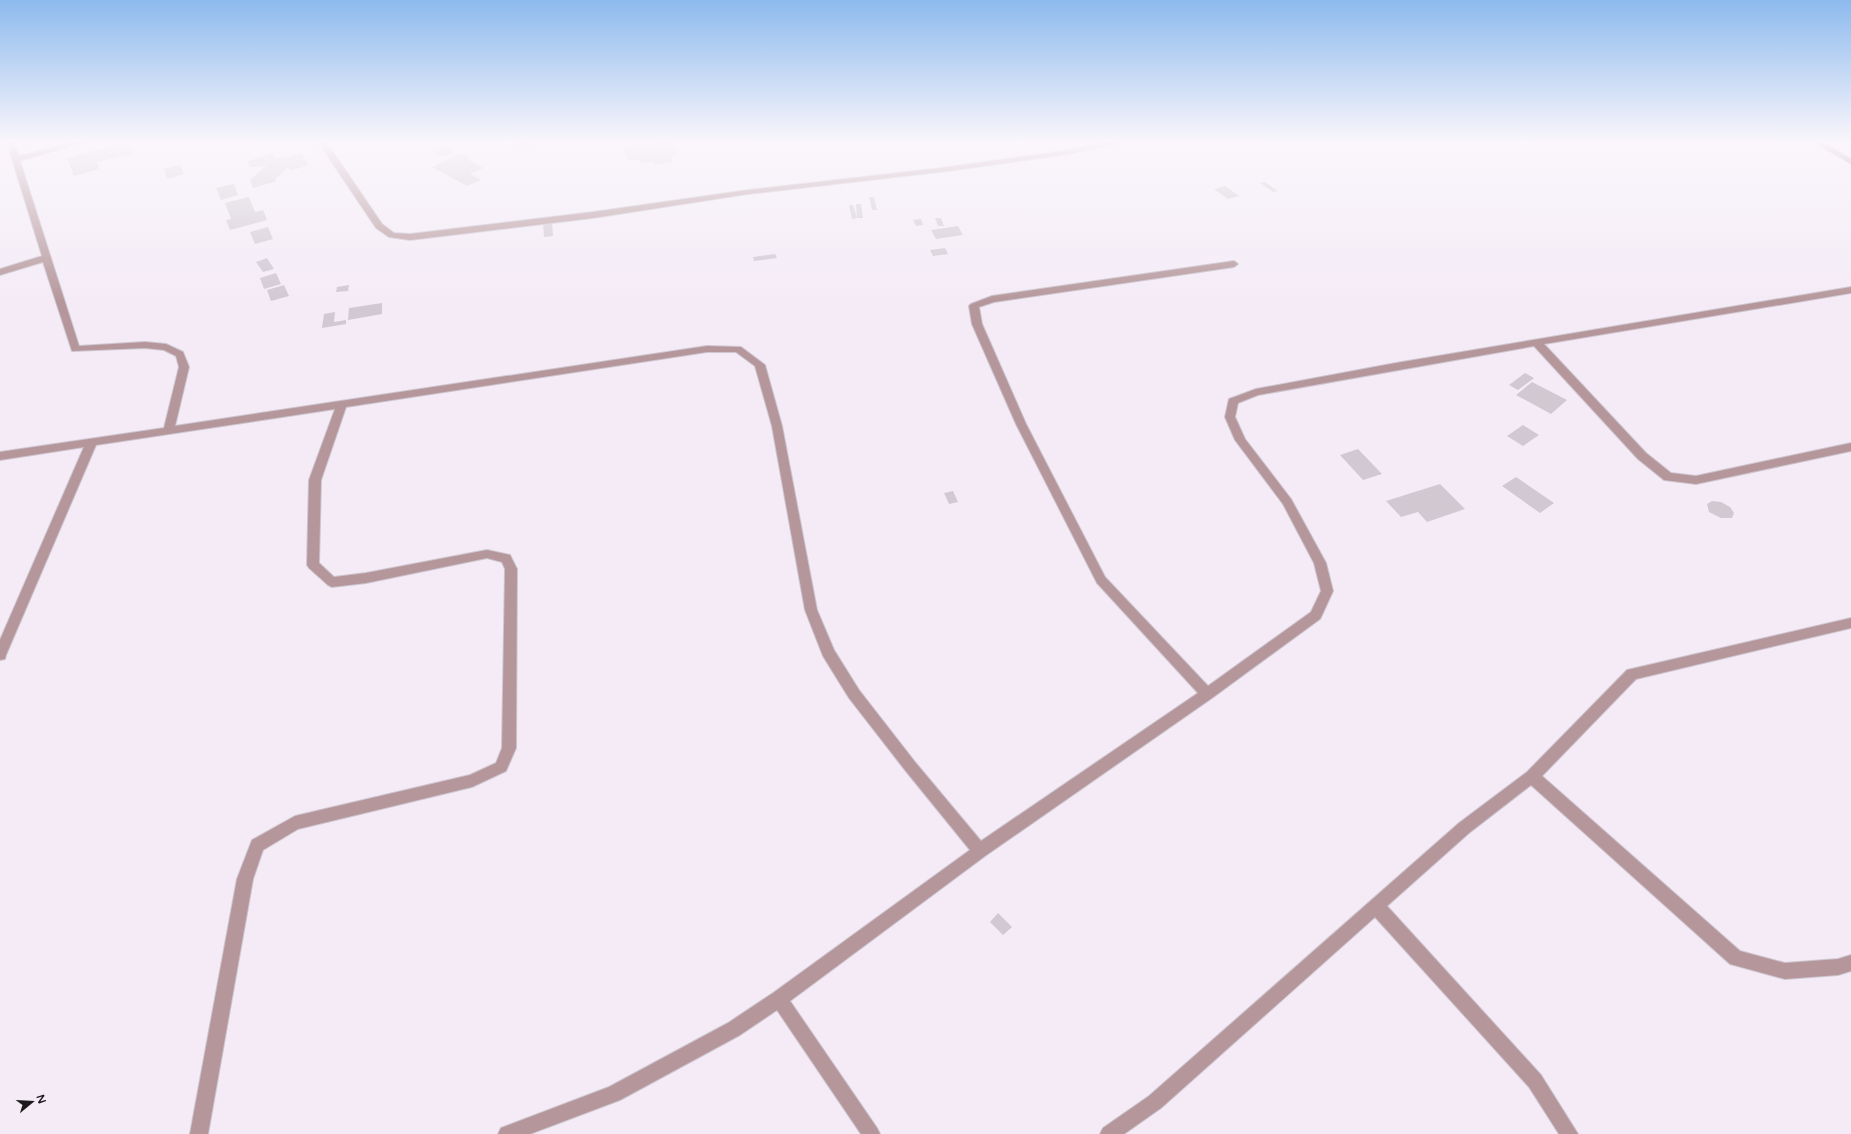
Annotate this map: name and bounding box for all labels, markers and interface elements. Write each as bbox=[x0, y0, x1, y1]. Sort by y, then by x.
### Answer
north arrow bbox=[12, 1082, 52, 1122]
text: N bbox=[33, 1093, 49, 1105]

